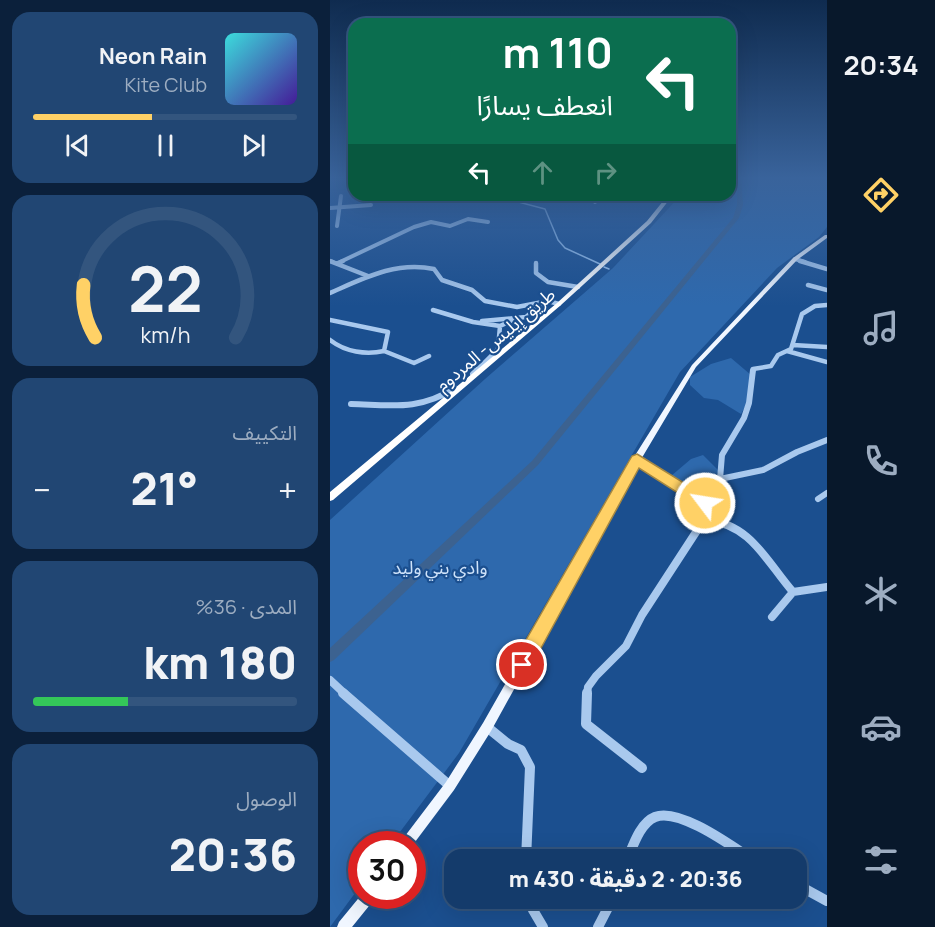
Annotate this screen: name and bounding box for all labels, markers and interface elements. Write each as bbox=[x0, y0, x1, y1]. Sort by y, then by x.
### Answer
text: 110 m bbox=[502, 23, 613, 81]
text: Neon Rain bbox=[99, 41, 207, 71]
icon: left bbox=[634, 42, 712, 120]
text: 20:34 bbox=[843, 46, 919, 83]
text: Kite Club bbox=[124, 71, 207, 98]
text: انعطف يسارًا bbox=[476, 86, 613, 123]
icon: previous bbox=[61, 129, 94, 162]
icon: pause bbox=[149, 129, 182, 162]
icon: next bbox=[237, 129, 270, 162]
icon: left bbox=[463, 156, 496, 189]
icon: ahead bbox=[526, 156, 559, 189]
icon: right bbox=[589, 156, 622, 189]
icon: directions bbox=[860, 174, 902, 216]
text: 22 bbox=[128, 245, 202, 331]
street label: طريق إيليس- المردوم bbox=[430, 282, 562, 398]
icon: music bbox=[860, 307, 902, 349]
text: km/h bbox=[140, 320, 190, 349]
text: التكييف bbox=[233, 419, 297, 446]
icon: phone bbox=[860, 440, 902, 482]
text: 21° bbox=[130, 457, 198, 519]
text: − bbox=[33, 467, 51, 512]
text: + bbox=[278, 467, 297, 512]
position arrow bbox=[673, 471, 737, 535]
park label: وادي بني وليد bbox=[392, 555, 488, 581]
icon: climate bbox=[860, 573, 902, 615]
text: المدى · 36% bbox=[196, 593, 297, 620]
text: 180 km bbox=[143, 631, 297, 693]
pin bbox=[496, 639, 547, 690]
icon: arrive bbox=[505, 648, 538, 681]
icon: car bbox=[860, 706, 902, 748]
text: الوصول bbox=[236, 785, 297, 812]
text: 20:36 bbox=[169, 823, 297, 885]
speed limit sign: 30 bbox=[348, 831, 426, 909]
icon: filters bbox=[860, 839, 902, 881]
text: 20:36 · 2 دقيقة · 430 m bbox=[509, 864, 742, 894]

